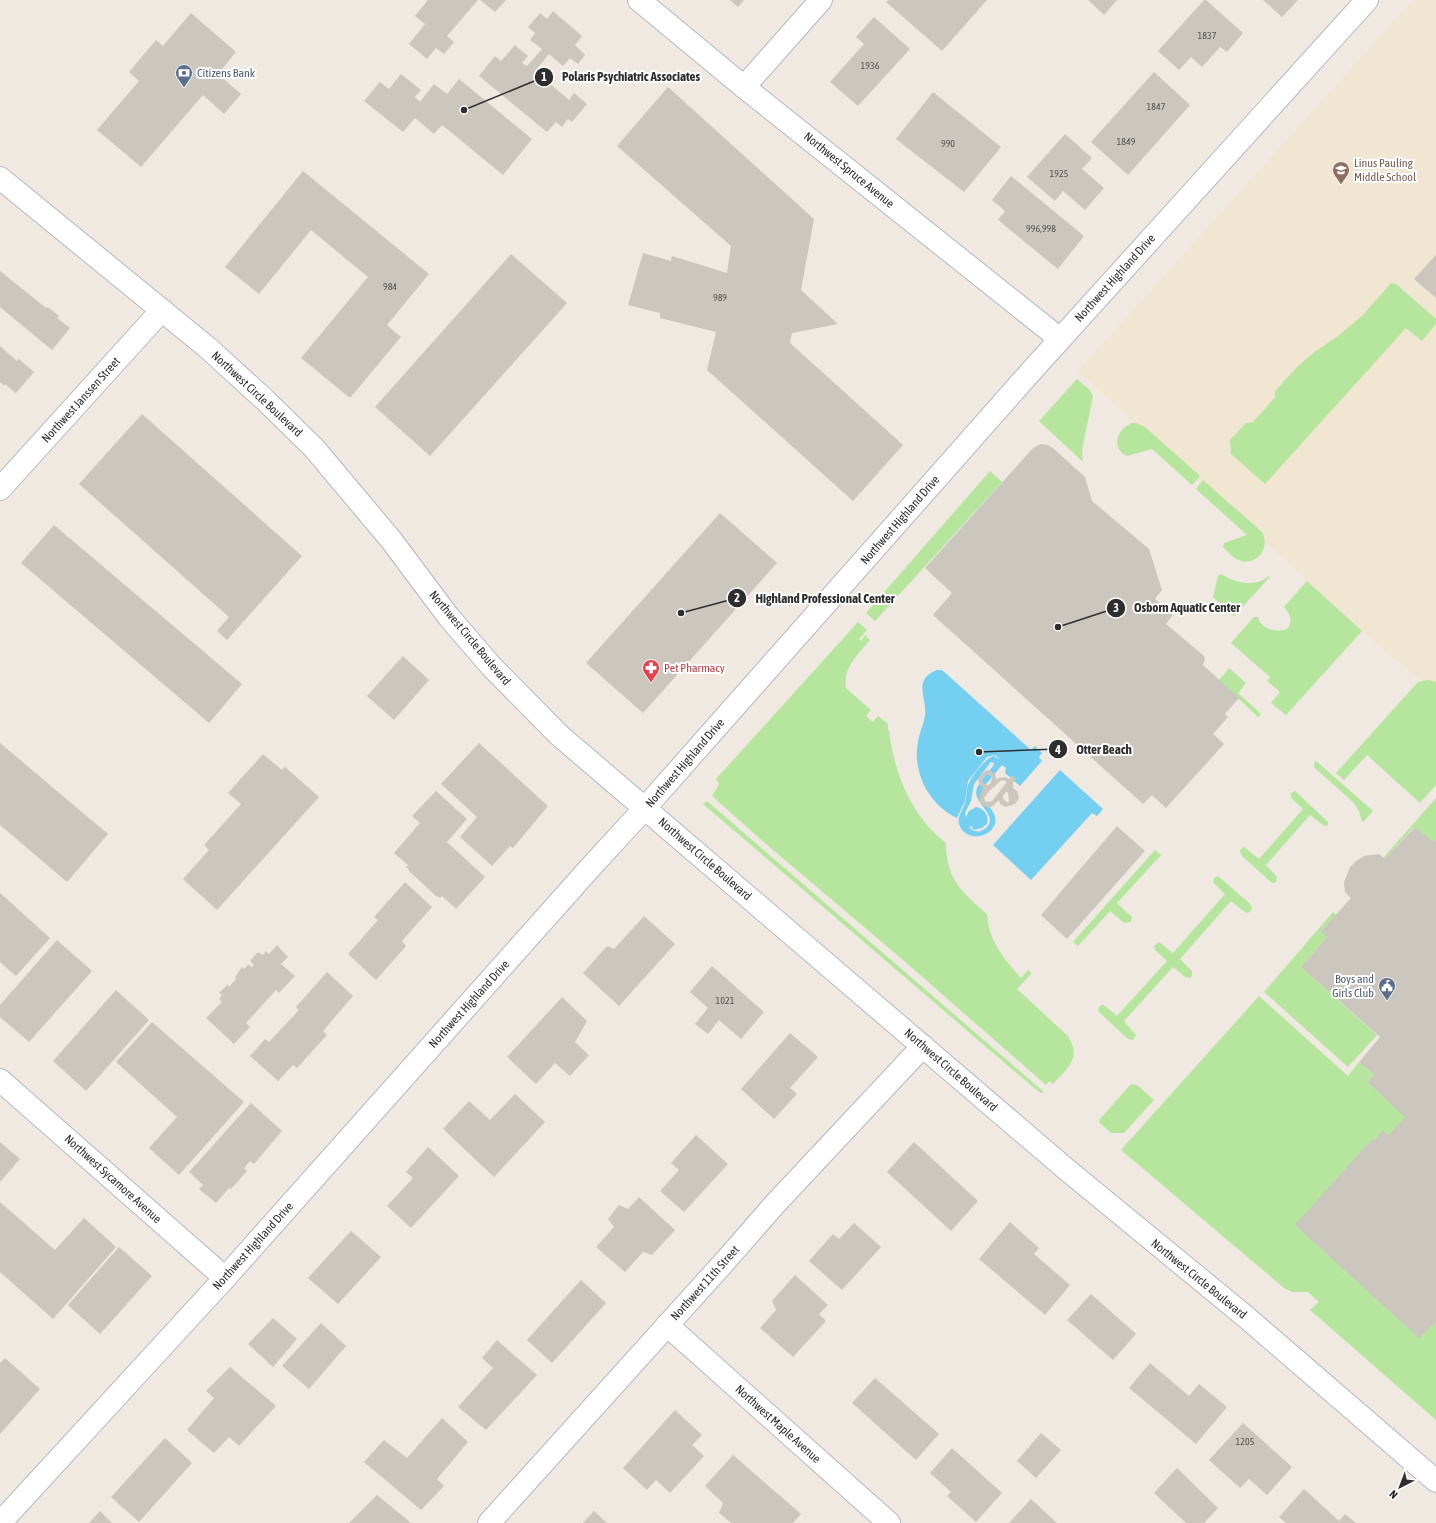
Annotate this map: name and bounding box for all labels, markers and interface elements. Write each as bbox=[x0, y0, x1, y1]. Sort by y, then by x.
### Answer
house number: 1837 bbox=[1198, 30, 1217, 41]
house number: 1936 bbox=[861, 60, 880, 71]
bank icon: Citizens Bank bbox=[174, 63, 194, 88]
callout: Polaris Psychiatric Associates bbox=[534, 64, 708, 89]
place label: Citizens Bank bbox=[197, 66, 256, 80]
text: Polaris Psychiatric Associates bbox=[562, 69, 700, 84]
text: 1 bbox=[541, 70, 547, 84]
house number: 1847 bbox=[1147, 101, 1166, 112]
street label: Northwest Spruce Avenue bbox=[801, 129, 897, 211]
house number: 1849 bbox=[1117, 136, 1136, 147]
house number: 990 bbox=[941, 138, 955, 149]
place label: Linus Pauling Middle School bbox=[1354, 156, 1417, 184]
school or university icon: Linus Pauling Middle School bbox=[1331, 160, 1351, 185]
house number: 1925 bbox=[1050, 168, 1069, 179]
house number: 996,998 bbox=[1026, 223, 1056, 234]
street label: Northwest Highland Drive bbox=[1072, 231, 1158, 325]
house number: 984 bbox=[383, 281, 397, 292]
house number: 989 bbox=[713, 292, 727, 303]
street label: Northwest Circle Boulevard bbox=[209, 348, 305, 440]
street label: Northwest Janssen Street bbox=[39, 354, 123, 446]
street label: Northwest Highland Drive bbox=[858, 473, 942, 567]
callout: Highland Professional Center bbox=[727, 586, 902, 611]
street label: Northwest Circle Boulevard bbox=[426, 588, 514, 688]
text: 2 bbox=[734, 591, 740, 605]
text: Highland Professional Center bbox=[755, 591, 896, 606]
callout: Osborn Aquatic Center bbox=[1106, 595, 1248, 620]
text: Osborn Aquatic Center bbox=[1134, 600, 1241, 615]
text: 3 bbox=[1113, 601, 1119, 615]
pharmacy icon: Pet Pharmacy bbox=[641, 658, 661, 683]
place label: Pet Pharmacy bbox=[664, 661, 725, 675]
street label: Northwest Highland Drive bbox=[643, 716, 727, 810]
callout: Otter Beach bbox=[1048, 737, 1140, 762]
text: Otter Beach bbox=[1076, 742, 1132, 757]
text: 4 bbox=[1054, 743, 1061, 757]
street label: Northwest Circle Boulevard bbox=[656, 815, 754, 903]
street label: Northwest Highland Drive bbox=[426, 957, 512, 1051]
place label: Boys and Girls Club bbox=[1332, 972, 1374, 1000]
public building icon: Boys and Girls Club bbox=[1377, 976, 1397, 1001]
house number: 1021 bbox=[716, 995, 735, 1006]
street label: Northwest Circle Boulevard bbox=[902, 1026, 1000, 1114]
street label: Northwest Sycamore Avenue bbox=[62, 1132, 164, 1226]
street label: Northwest Highland Drive bbox=[210, 1199, 296, 1293]
street label: Northwest Circle Boulevard bbox=[1148, 1236, 1250, 1322]
street label: Northwest 11th Street bbox=[668, 1242, 743, 1323]
street label: Northwest Maple Avenue bbox=[732, 1382, 824, 1466]
house number: 1205 bbox=[1236, 1436, 1255, 1447]
north arrow bbox=[1380, 1467, 1420, 1507]
text: N bbox=[1387, 1488, 1400, 1501]

